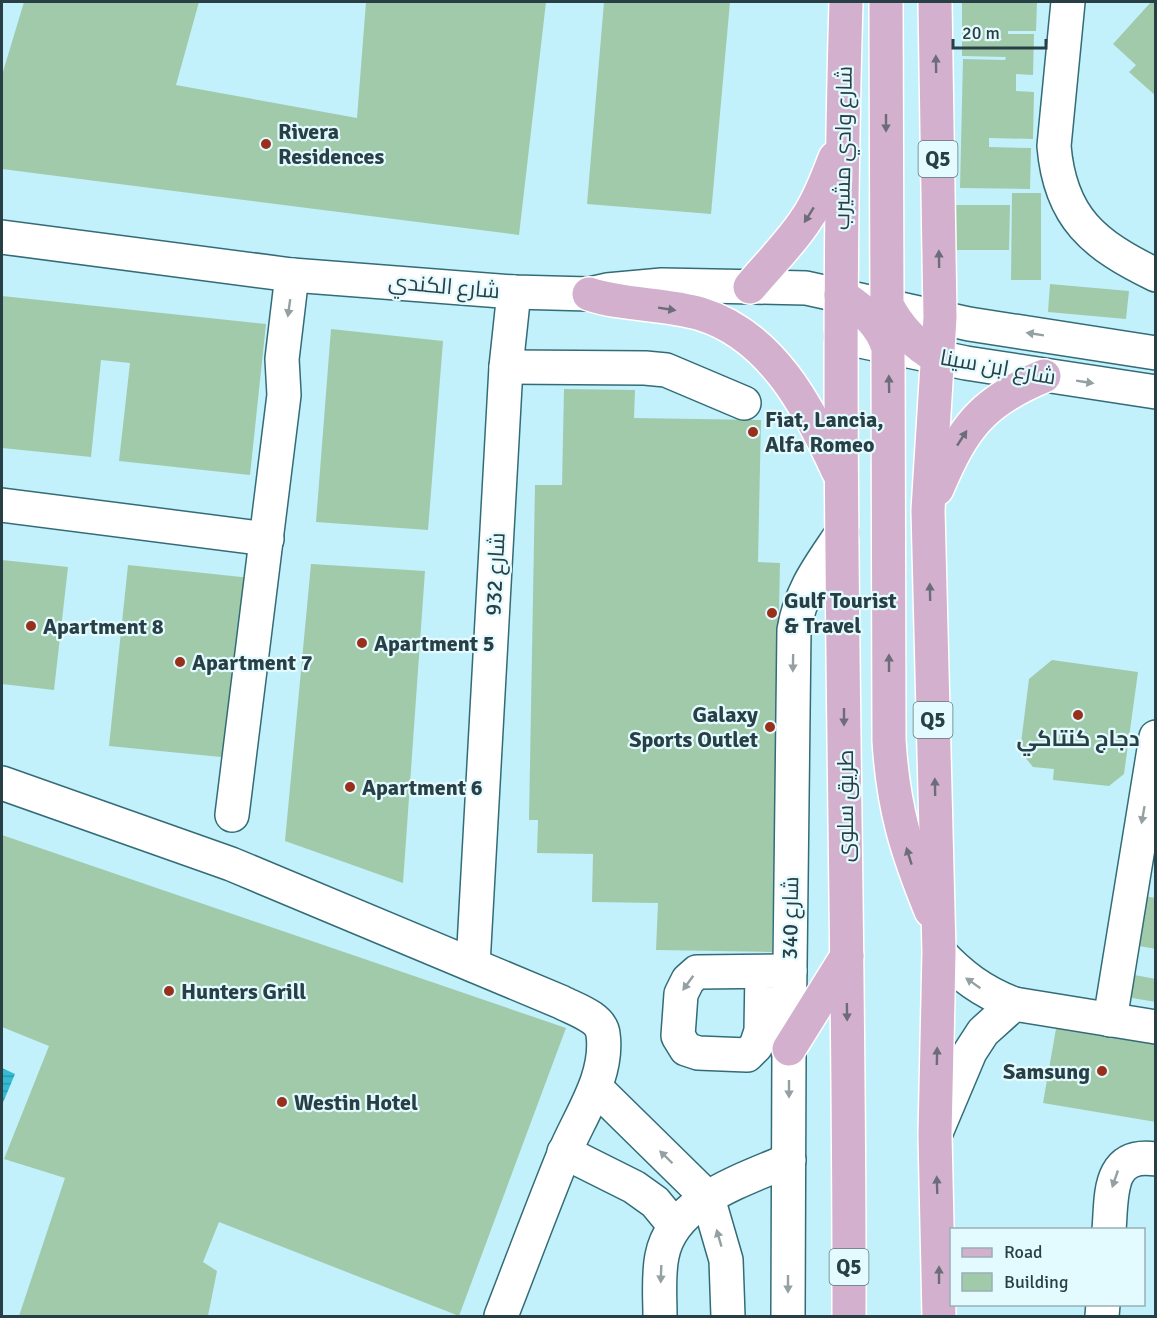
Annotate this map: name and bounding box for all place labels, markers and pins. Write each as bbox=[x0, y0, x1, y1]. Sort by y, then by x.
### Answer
place label: Rivera Residences bbox=[278, 118, 385, 170]
marker: Rivera Residences bbox=[259, 137, 273, 151]
place label: Fiat, Lancia, Alfa Romeo bbox=[765, 406, 884, 458]
marker: Fiat, Lancia, Alfa Romeo bbox=[746, 425, 760, 439]
place label: Gulf Tourist & Travel bbox=[784, 587, 896, 639]
marker: Gulf Tourist & Travel bbox=[765, 606, 779, 620]
place label: Apartment 8 bbox=[43, 613, 164, 640]
marker: Apartment 8 bbox=[24, 619, 38, 633]
place label: Apartment 5 bbox=[374, 630, 495, 657]
marker: Apartment 5 bbox=[355, 636, 369, 650]
place label: Apartment 7 bbox=[192, 649, 313, 676]
marker: Apartment 7 bbox=[173, 655, 187, 669]
place label: Galaxy Sports Outlet bbox=[629, 701, 758, 753]
marker: دجاج كنتاكي bbox=[1071, 708, 1085, 722]
marker: Galaxy Sports Outlet bbox=[763, 720, 777, 734]
place label: دجاج كنتاكي bbox=[1016, 725, 1140, 756]
place label: Apartment 6 bbox=[362, 774, 483, 801]
marker: Apartment 6 bbox=[343, 780, 357, 794]
place label: Hunters Grill bbox=[181, 978, 306, 1005]
marker: Hunters Grill bbox=[162, 984, 176, 998]
place label: Samsung bbox=[1003, 1058, 1090, 1085]
marker: Samsung bbox=[1095, 1064, 1109, 1078]
place label: Westin Hotel bbox=[294, 1089, 418, 1116]
marker: Westin Hotel bbox=[275, 1095, 289, 1109]

